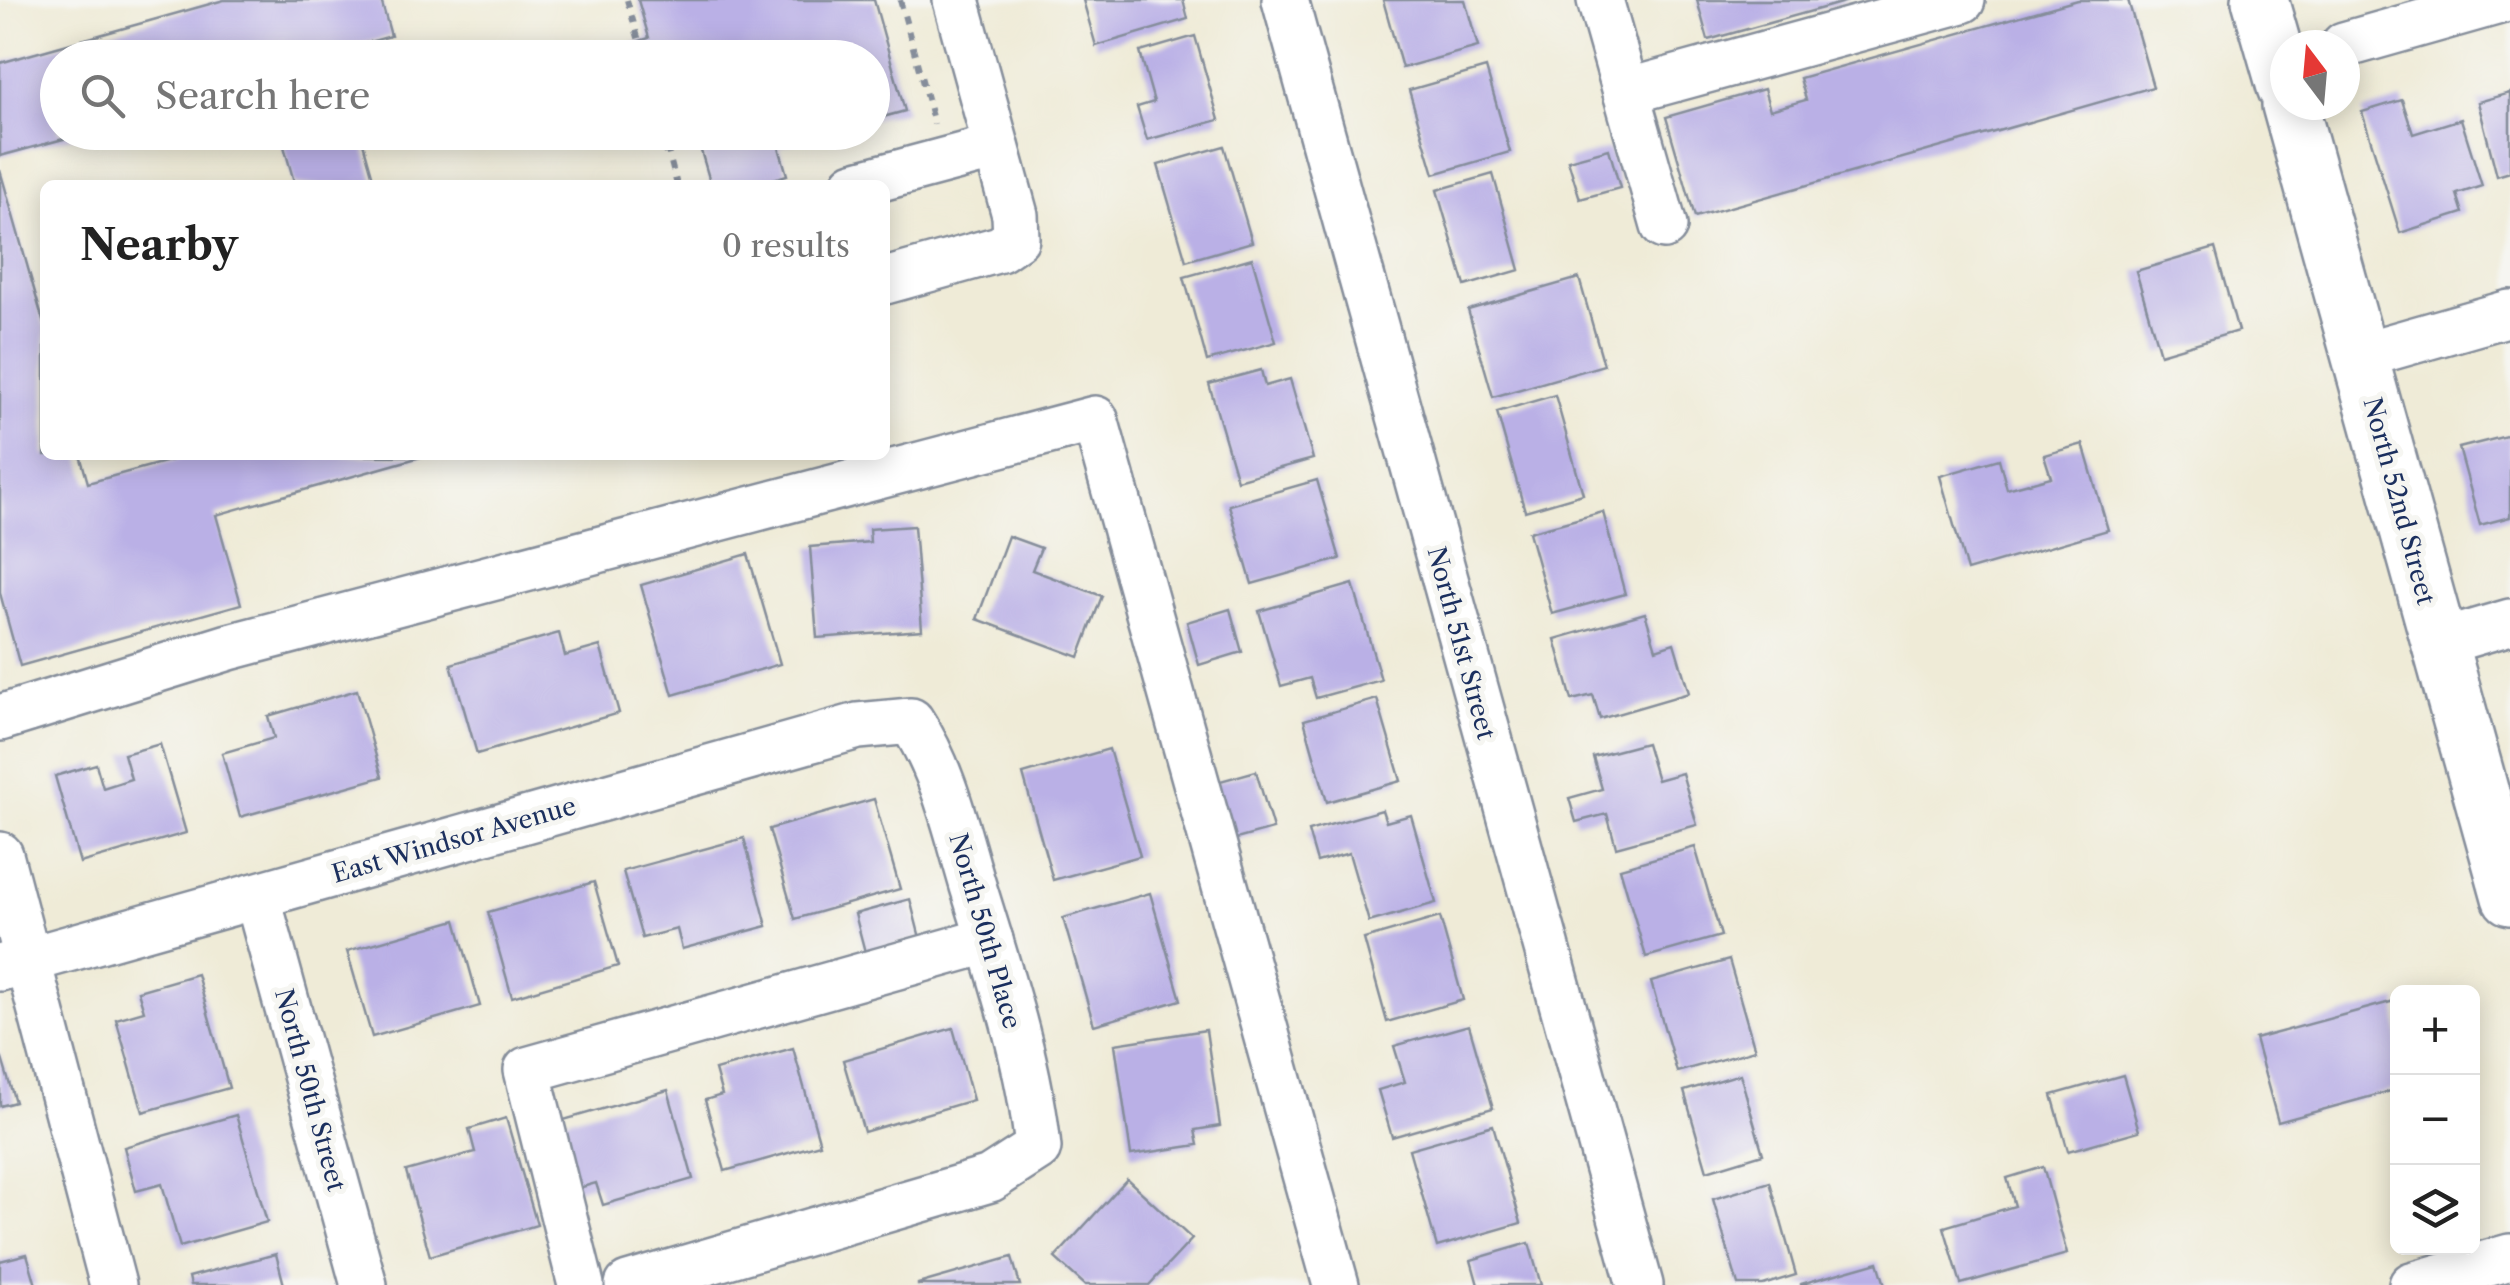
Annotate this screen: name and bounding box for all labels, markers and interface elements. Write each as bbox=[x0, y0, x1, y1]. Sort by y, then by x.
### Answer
north arrow bbox=[2270, 30, 2360, 120]
search box bbox=[40, 40, 890, 150]
icon: search bbox=[75, 68, 130, 123]
text: Search here bbox=[155, 72, 370, 119]
text: Nearby bbox=[80, 219, 238, 271]
text: 0 results bbox=[722, 226, 850, 265]
street label: North 52nd Street bbox=[2356, 394, 2442, 608]
street label: North 51st Street bbox=[1420, 543, 1502, 743]
street label: East Windsor Avenue bbox=[328, 790, 580, 890]
street label: North 50th Place bbox=[942, 830, 1028, 1032]
street label: North 50th Street bbox=[268, 985, 352, 1195]
map controls bbox=[2390, 985, 2480, 1255]
button: + bbox=[2390, 985, 2480, 1075]
button: − bbox=[2390, 1075, 2480, 1165]
button: layers bbox=[2390, 1165, 2480, 1255]

